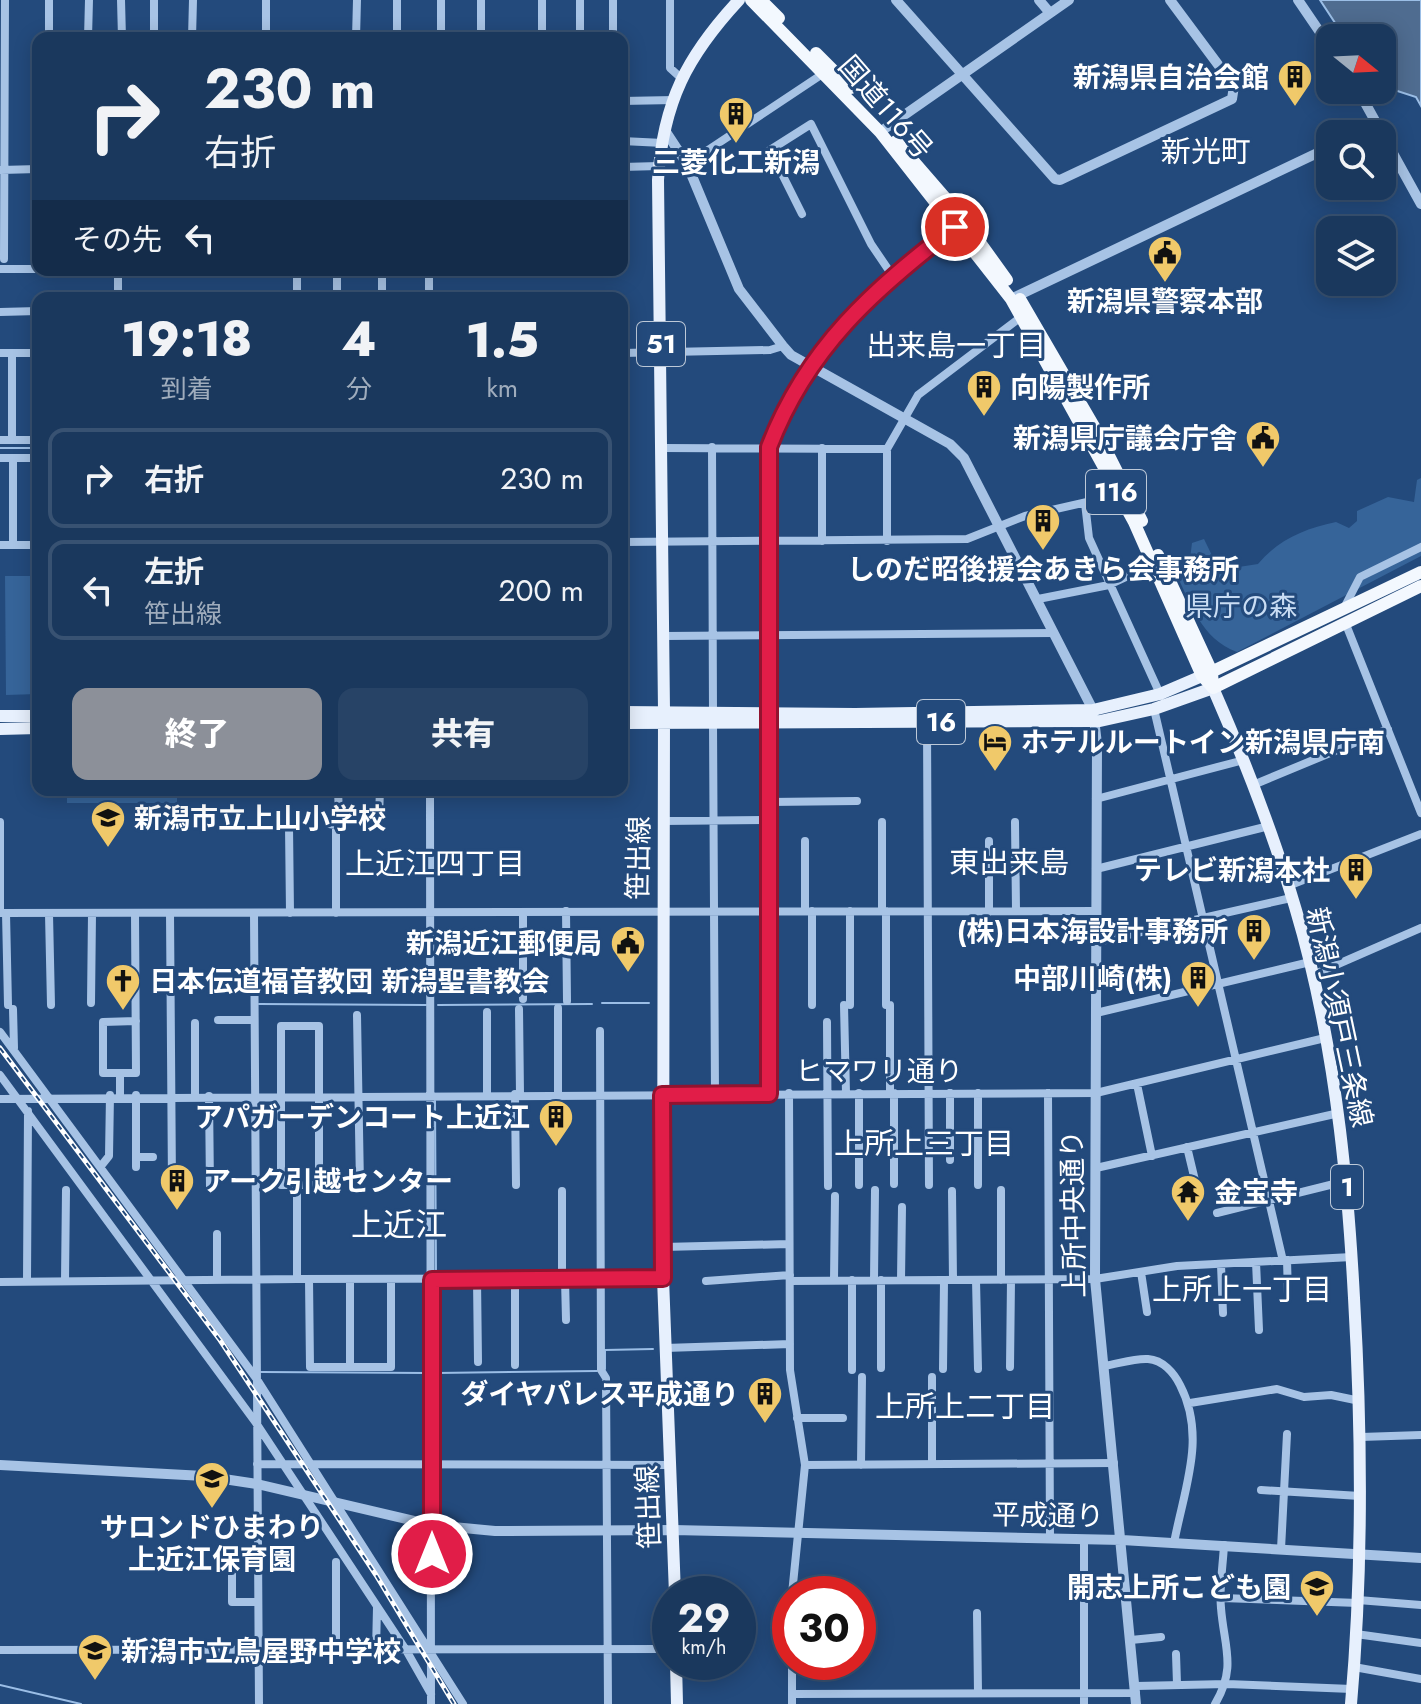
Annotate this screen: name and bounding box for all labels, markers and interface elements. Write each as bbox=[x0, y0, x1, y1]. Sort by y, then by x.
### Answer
north arrow bbox=[1316, 24, 1396, 104]
map controls bbox=[1316, 24, 1396, 296]
street label: 国道116号 bbox=[829, 47, 942, 168]
text: 230 m bbox=[204, 48, 375, 129]
place label: 新潟県自治会館 bbox=[1073, 57, 1269, 98]
building icon: 新潟県自治会館 bbox=[1276, 58, 1314, 108]
icon: right bbox=[72, 64, 176, 168]
building icon: 三菱化工新潟 bbox=[717, 95, 755, 145]
button: search bbox=[1316, 120, 1396, 200]
text: 右折 bbox=[204, 126, 276, 178]
district label: 新光町 bbox=[1161, 130, 1251, 173]
place label: 三菱化工新潟 bbox=[652, 142, 820, 183]
pin bbox=[921, 193, 989, 261]
icon: arrive bbox=[933, 205, 977, 249]
icon: left bbox=[178, 216, 222, 260]
button: layers bbox=[1316, 216, 1396, 296]
text: その先 bbox=[72, 218, 162, 261]
public building icon: 新潟県警察本部 bbox=[1146, 234, 1184, 284]
place label: 新潟県警察本部 bbox=[1067, 281, 1263, 322]
text: 19:18 bbox=[121, 305, 252, 374]
text: 4 bbox=[341, 305, 377, 374]
text: 1.5 bbox=[466, 306, 539, 375]
road number: 51 bbox=[637, 322, 685, 366]
district label: 出来島一丁目 bbox=[866, 324, 1046, 367]
place label: 向陽製作所 bbox=[1010, 367, 1150, 408]
building icon: 向陽製作所 bbox=[965, 368, 1003, 418]
text: km bbox=[486, 369, 518, 407]
text: 到着 bbox=[161, 370, 213, 408]
text: 分 bbox=[346, 370, 372, 408]
place label: 新潟県庁議会庁舎 bbox=[1013, 418, 1237, 459]
public building icon: 新潟県庁議会庁舎 bbox=[1244, 419, 1282, 469]
icon: right bbox=[76, 456, 120, 500]
text: 230 m bbox=[500, 457, 584, 500]
text: 右折 bbox=[144, 458, 204, 501]
road number: 116 bbox=[1086, 470, 1146, 514]
building icon: しのだ昭後援会あきら会事務所 bbox=[1024, 502, 1062, 552]
place label: しのだ昭後援会あきら会事務所 bbox=[847, 549, 1239, 590]
text: 左折 bbox=[144, 550, 204, 593]
icon: left bbox=[76, 568, 120, 612]
text: 200 m bbox=[499, 569, 584, 612]
park label: 県庁の森 bbox=[1185, 586, 1297, 627]
text: 笹出線 bbox=[144, 595, 222, 633]
button: 終了 bbox=[72, 688, 322, 780]
button: 共有 bbox=[338, 688, 588, 780]
road number: 16 bbox=[917, 700, 965, 744]
place label: ホテルルートイン新潟県庁南 bbox=[1021, 722, 1385, 763]
hotel icon: ホテルルートイン新潟県庁南 bbox=[976, 723, 1014, 773]
place label: 新潟市立上山小学校 bbox=[134, 798, 386, 839]
school or university icon: 新潟市立上山小学校 bbox=[89, 799, 127, 849]
street label: 笹出線 bbox=[617, 816, 660, 900]
district label: 東出来島 bbox=[949, 841, 1069, 884]
district label: 上近江四丁目 bbox=[345, 842, 525, 885]
place label: テレビ新潟本社 bbox=[1134, 850, 1330, 891]
building icon: テレビ新潟本社 bbox=[1337, 851, 1375, 901]
street label: 新潟小須戸三条線 bbox=[1296, 903, 1383, 1131]
place label: (株)日本海設計事務所 bbox=[957, 911, 1228, 952]
building icon: (株)日本海設計事務所 bbox=[1235, 912, 1273, 962]
place label: 新潟近江郵便局 bbox=[406, 923, 602, 964]
public building icon: 新潟近江郵便局 bbox=[609, 924, 647, 974]
place label: 中部川崎(株) bbox=[1013, 958, 1172, 999]
building icon: 中部川崎(株) bbox=[1179, 959, 1217, 1009]
place label: 日本伝道福音教団 新潟聖書教会 bbox=[149, 961, 549, 1002]
church icon: 日本伝道福音教団 新潟聖書教会 bbox=[104, 962, 142, 1012]
street label: ヒマワリ通り bbox=[795, 1051, 963, 1092]
place label: アパガーデンコート上近江 bbox=[195, 1097, 530, 1138]
building icon: アパガーデンコート上近江 bbox=[537, 1098, 575, 1148]
district label: 上所上三丁目 bbox=[834, 1122, 1014, 1165]
street label: 上所中央通り bbox=[1052, 1130, 1095, 1298]
place label: アーク引越センター bbox=[203, 1161, 453, 1202]
building icon: アーク引越センター bbox=[158, 1162, 196, 1212]
road number: 1 bbox=[1331, 1165, 1363, 1209]
place label: 金宝寺 bbox=[1214, 1172, 1298, 1213]
temple icon: 金宝寺 bbox=[1169, 1173, 1207, 1223]
district label: 上近江 bbox=[351, 1202, 447, 1248]
district label: 上所上一丁目 bbox=[1152, 1268, 1332, 1311]
place label: ダイヤパレス平成通り bbox=[460, 1374, 739, 1415]
building icon: ダイヤパレス平成通り bbox=[746, 1375, 784, 1425]
district label: 上所上二丁目 bbox=[875, 1385, 1055, 1428]
school or university icon: サロンドひまわり 上近江保育園 bbox=[193, 1460, 231, 1510]
street label: 笹出線 bbox=[627, 1464, 670, 1550]
street label: 平成通り bbox=[992, 1494, 1104, 1537]
place label: サロンドひまわり 上近江保育園 bbox=[100, 1507, 324, 1580]
position arrow bbox=[390, 1512, 474, 1596]
place label: 開志上所こども園 bbox=[1067, 1567, 1291, 1608]
school or university icon: 開志上所こども園 bbox=[1298, 1568, 1336, 1618]
speed limit sign: 30 bbox=[772, 1576, 876, 1680]
text: 29 bbox=[678, 1589, 731, 1647]
place label: 新潟市立鳥屋野中学校 bbox=[121, 1631, 401, 1672]
school or university icon: 新潟市立鳥屋野中学校 bbox=[76, 1632, 114, 1682]
text: km/h bbox=[681, 1633, 727, 1662]

